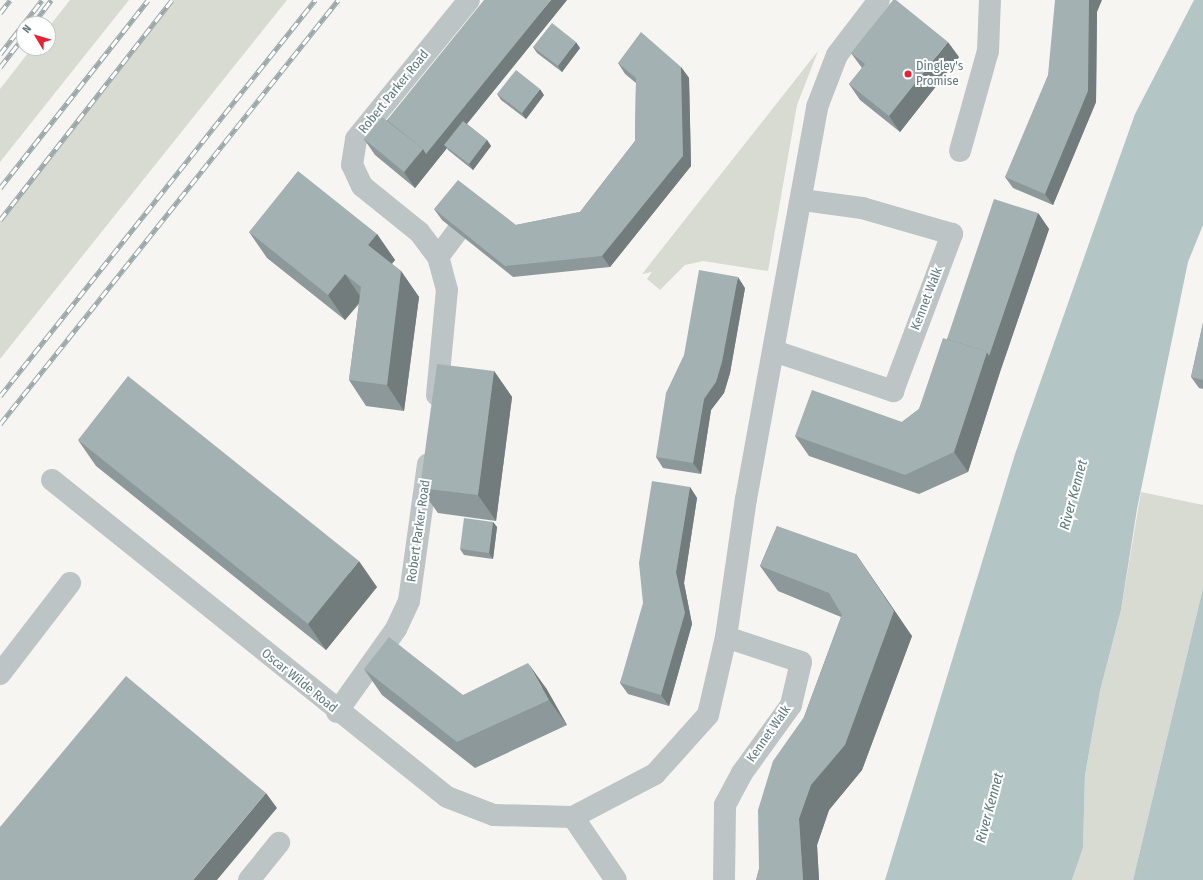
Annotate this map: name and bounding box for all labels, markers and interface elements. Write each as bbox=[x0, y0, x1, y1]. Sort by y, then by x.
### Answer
north arrow bbox=[16, 16, 56, 56]
text: N bbox=[20, 22, 34, 36]
street label: Robert Parker Road bbox=[356, 47, 432, 137]
place label: Dingley's Promise bbox=[916, 59, 963, 90]
marker: Dingley's Promise bbox=[903, 69, 913, 79]
street label: Kennet Walk bbox=[908, 266, 946, 332]
water label: River Kennet bbox=[1057, 458, 1091, 532]
street label: Robert Parker Road bbox=[404, 479, 434, 583]
street label: Oscar Wilde Road bbox=[258, 646, 340, 716]
street label: Kennet Walk bbox=[744, 703, 794, 765]
water label: River Kennet bbox=[973, 771, 1007, 845]

